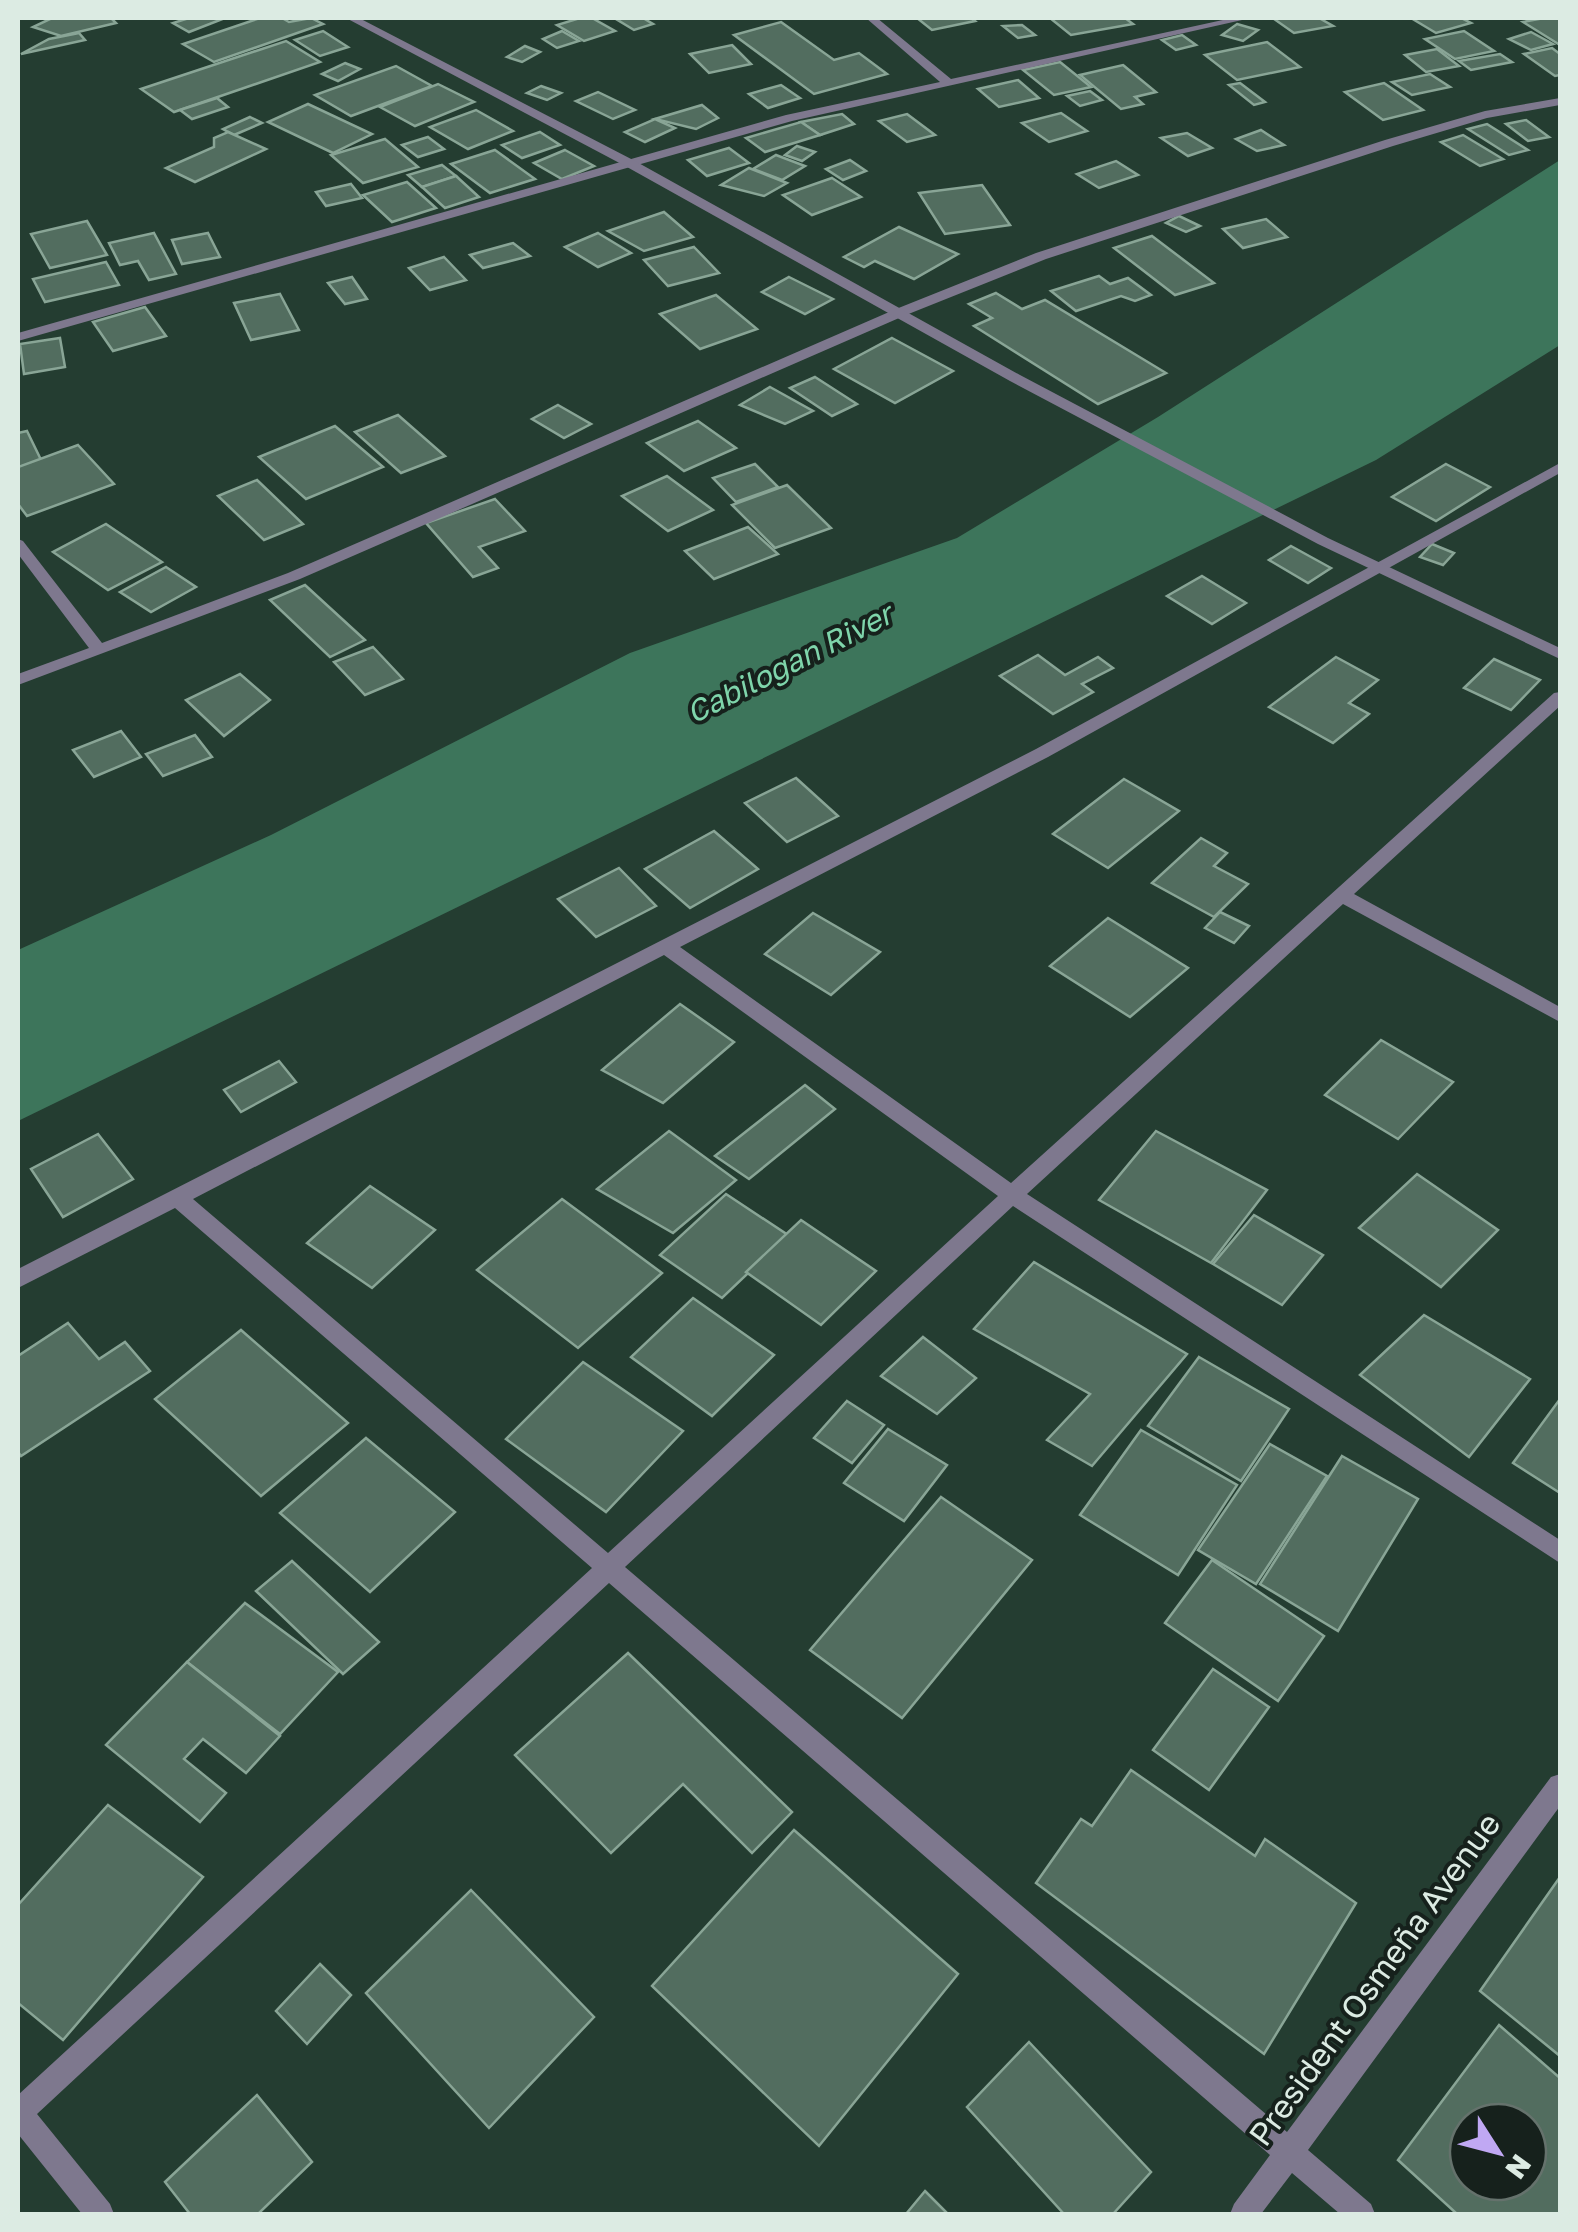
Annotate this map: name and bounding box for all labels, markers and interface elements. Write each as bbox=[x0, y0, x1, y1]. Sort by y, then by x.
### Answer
water label: Cabilogan River bbox=[680, 594, 902, 730]
street label: President Osmeña Avenue bbox=[1241, 1805, 1507, 2153]
north arrow bbox=[1448, 2102, 1548, 2202]
text: N bbox=[1499, 2149, 1538, 2185]

